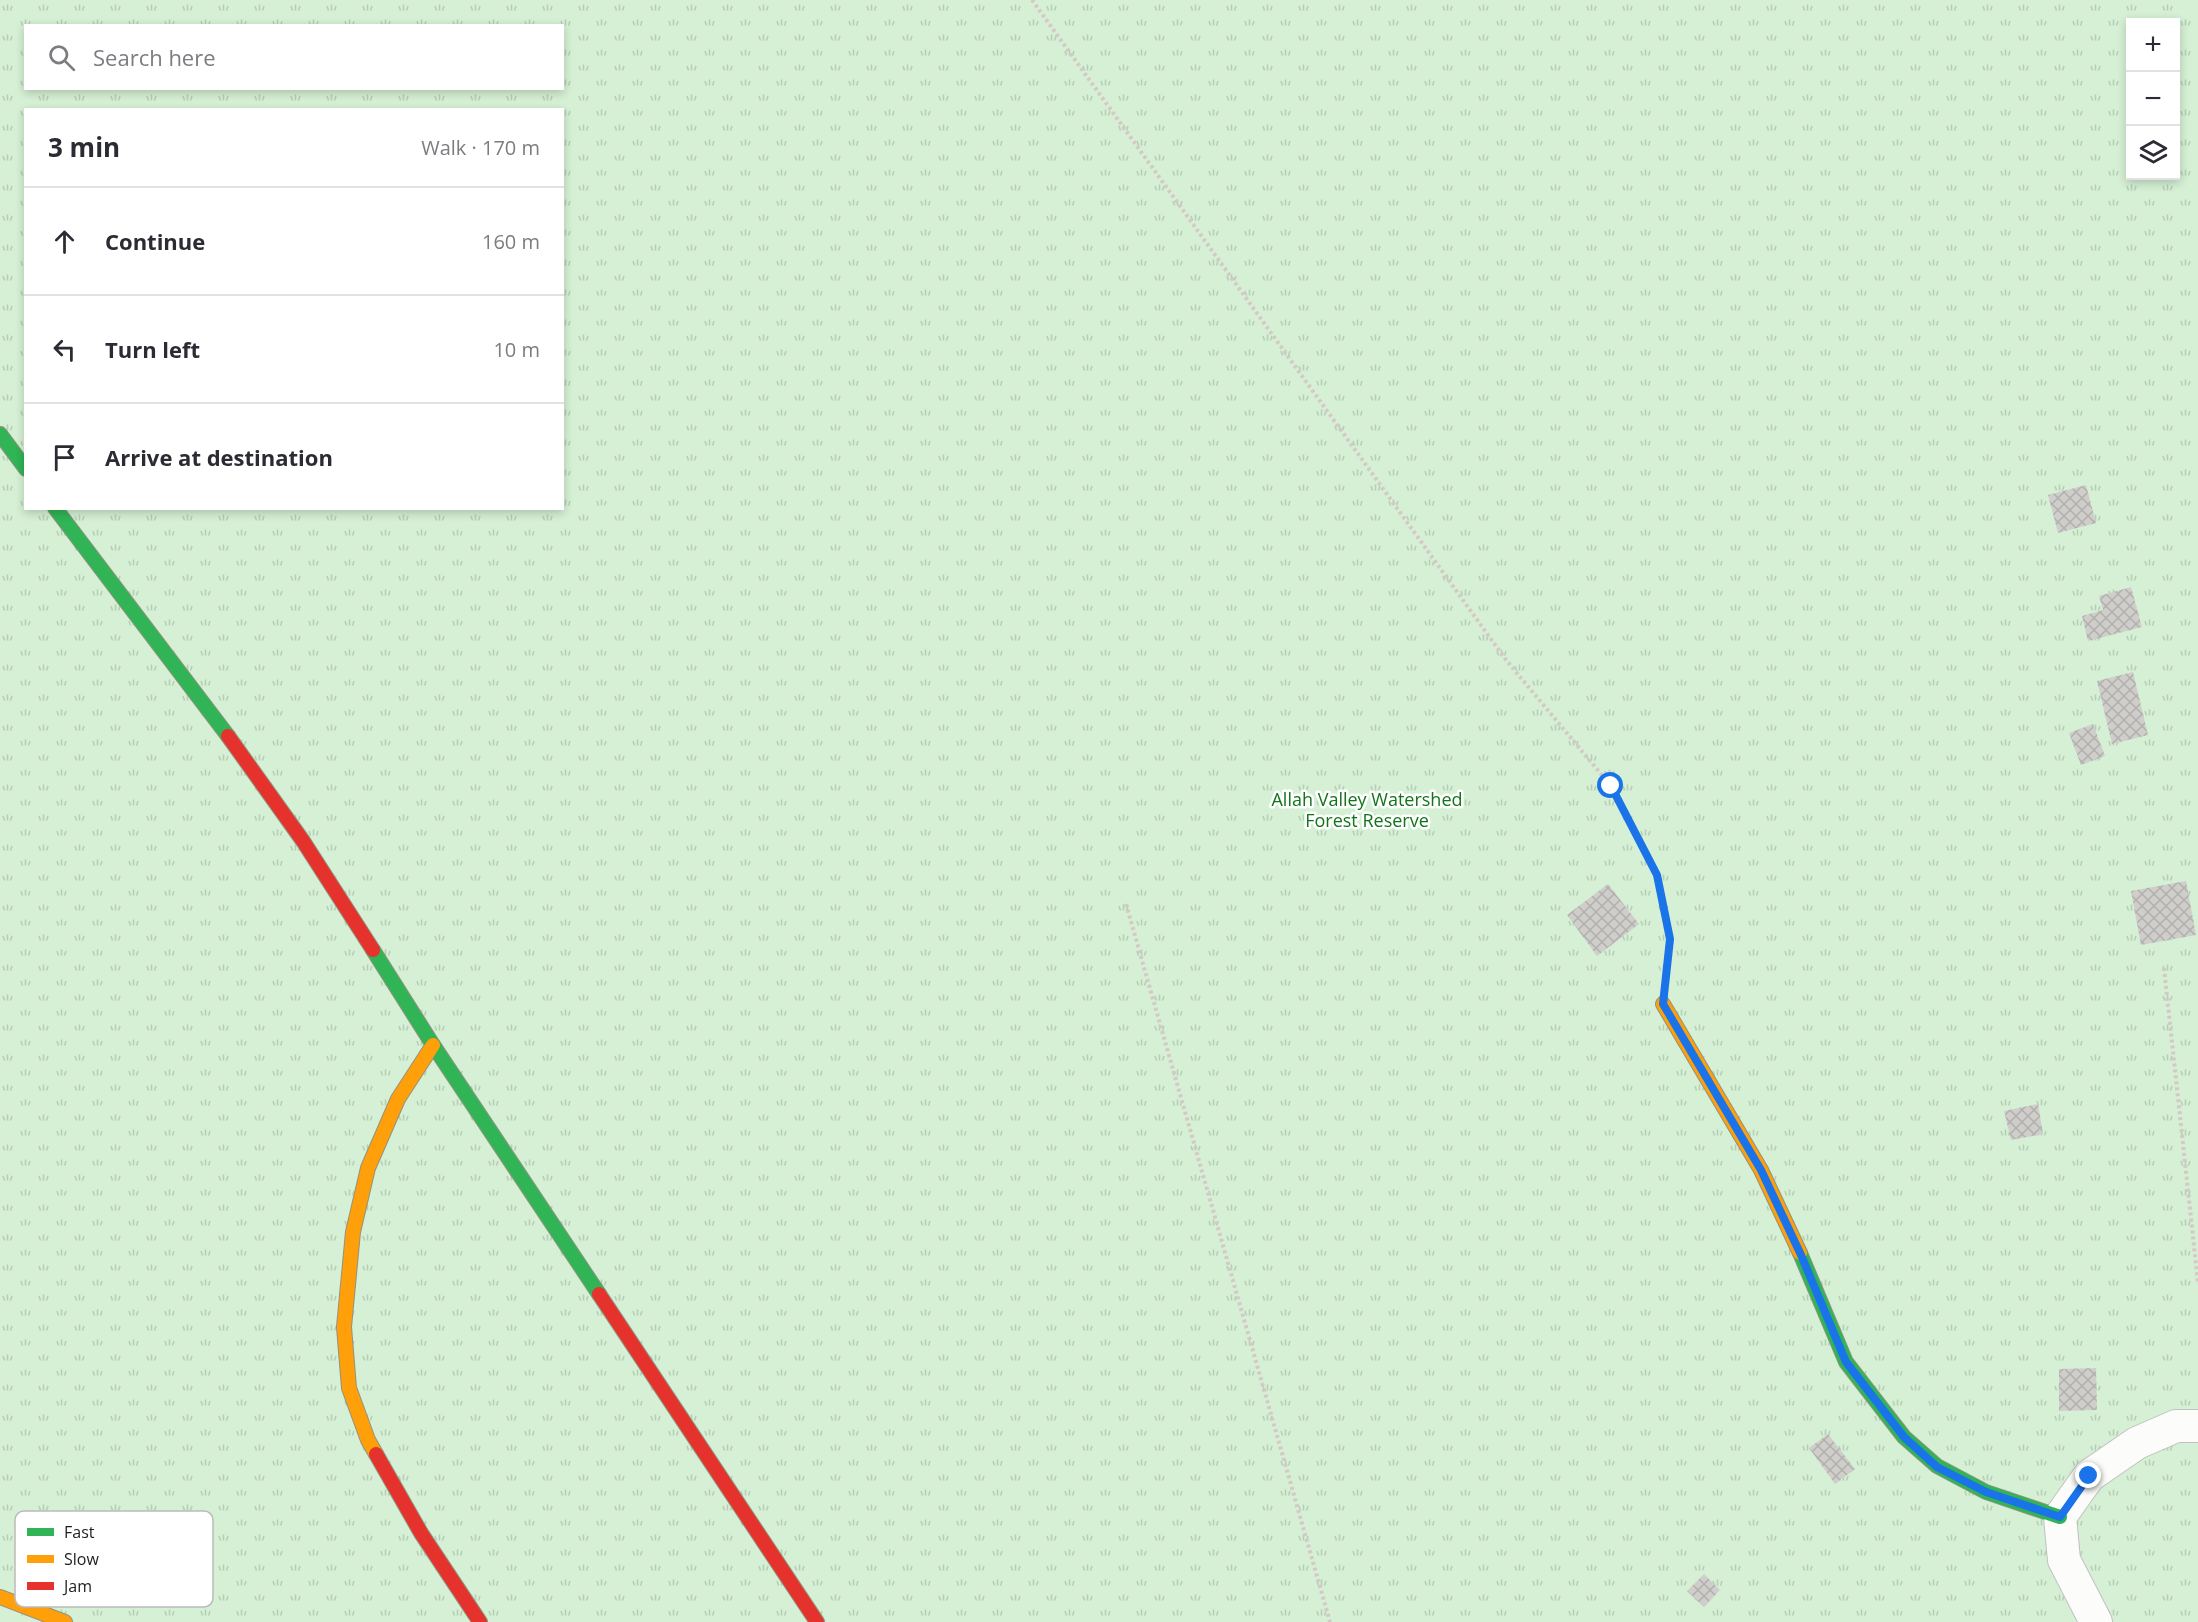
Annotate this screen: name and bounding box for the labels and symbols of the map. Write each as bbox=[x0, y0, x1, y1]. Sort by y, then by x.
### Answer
route start bbox=[1597, 772, 1623, 798]
park label: Allah Valley Watershed Forest Reserve bbox=[1271, 787, 1463, 832]
route end bbox=[2075, 1462, 2101, 1488]
legend bbox=[15, 1511, 213, 1607]
text: Fast bbox=[64, 1521, 95, 1543]
text: Slow bbox=[64, 1548, 99, 1570]
text: Jam bbox=[62, 1575, 92, 1597]

